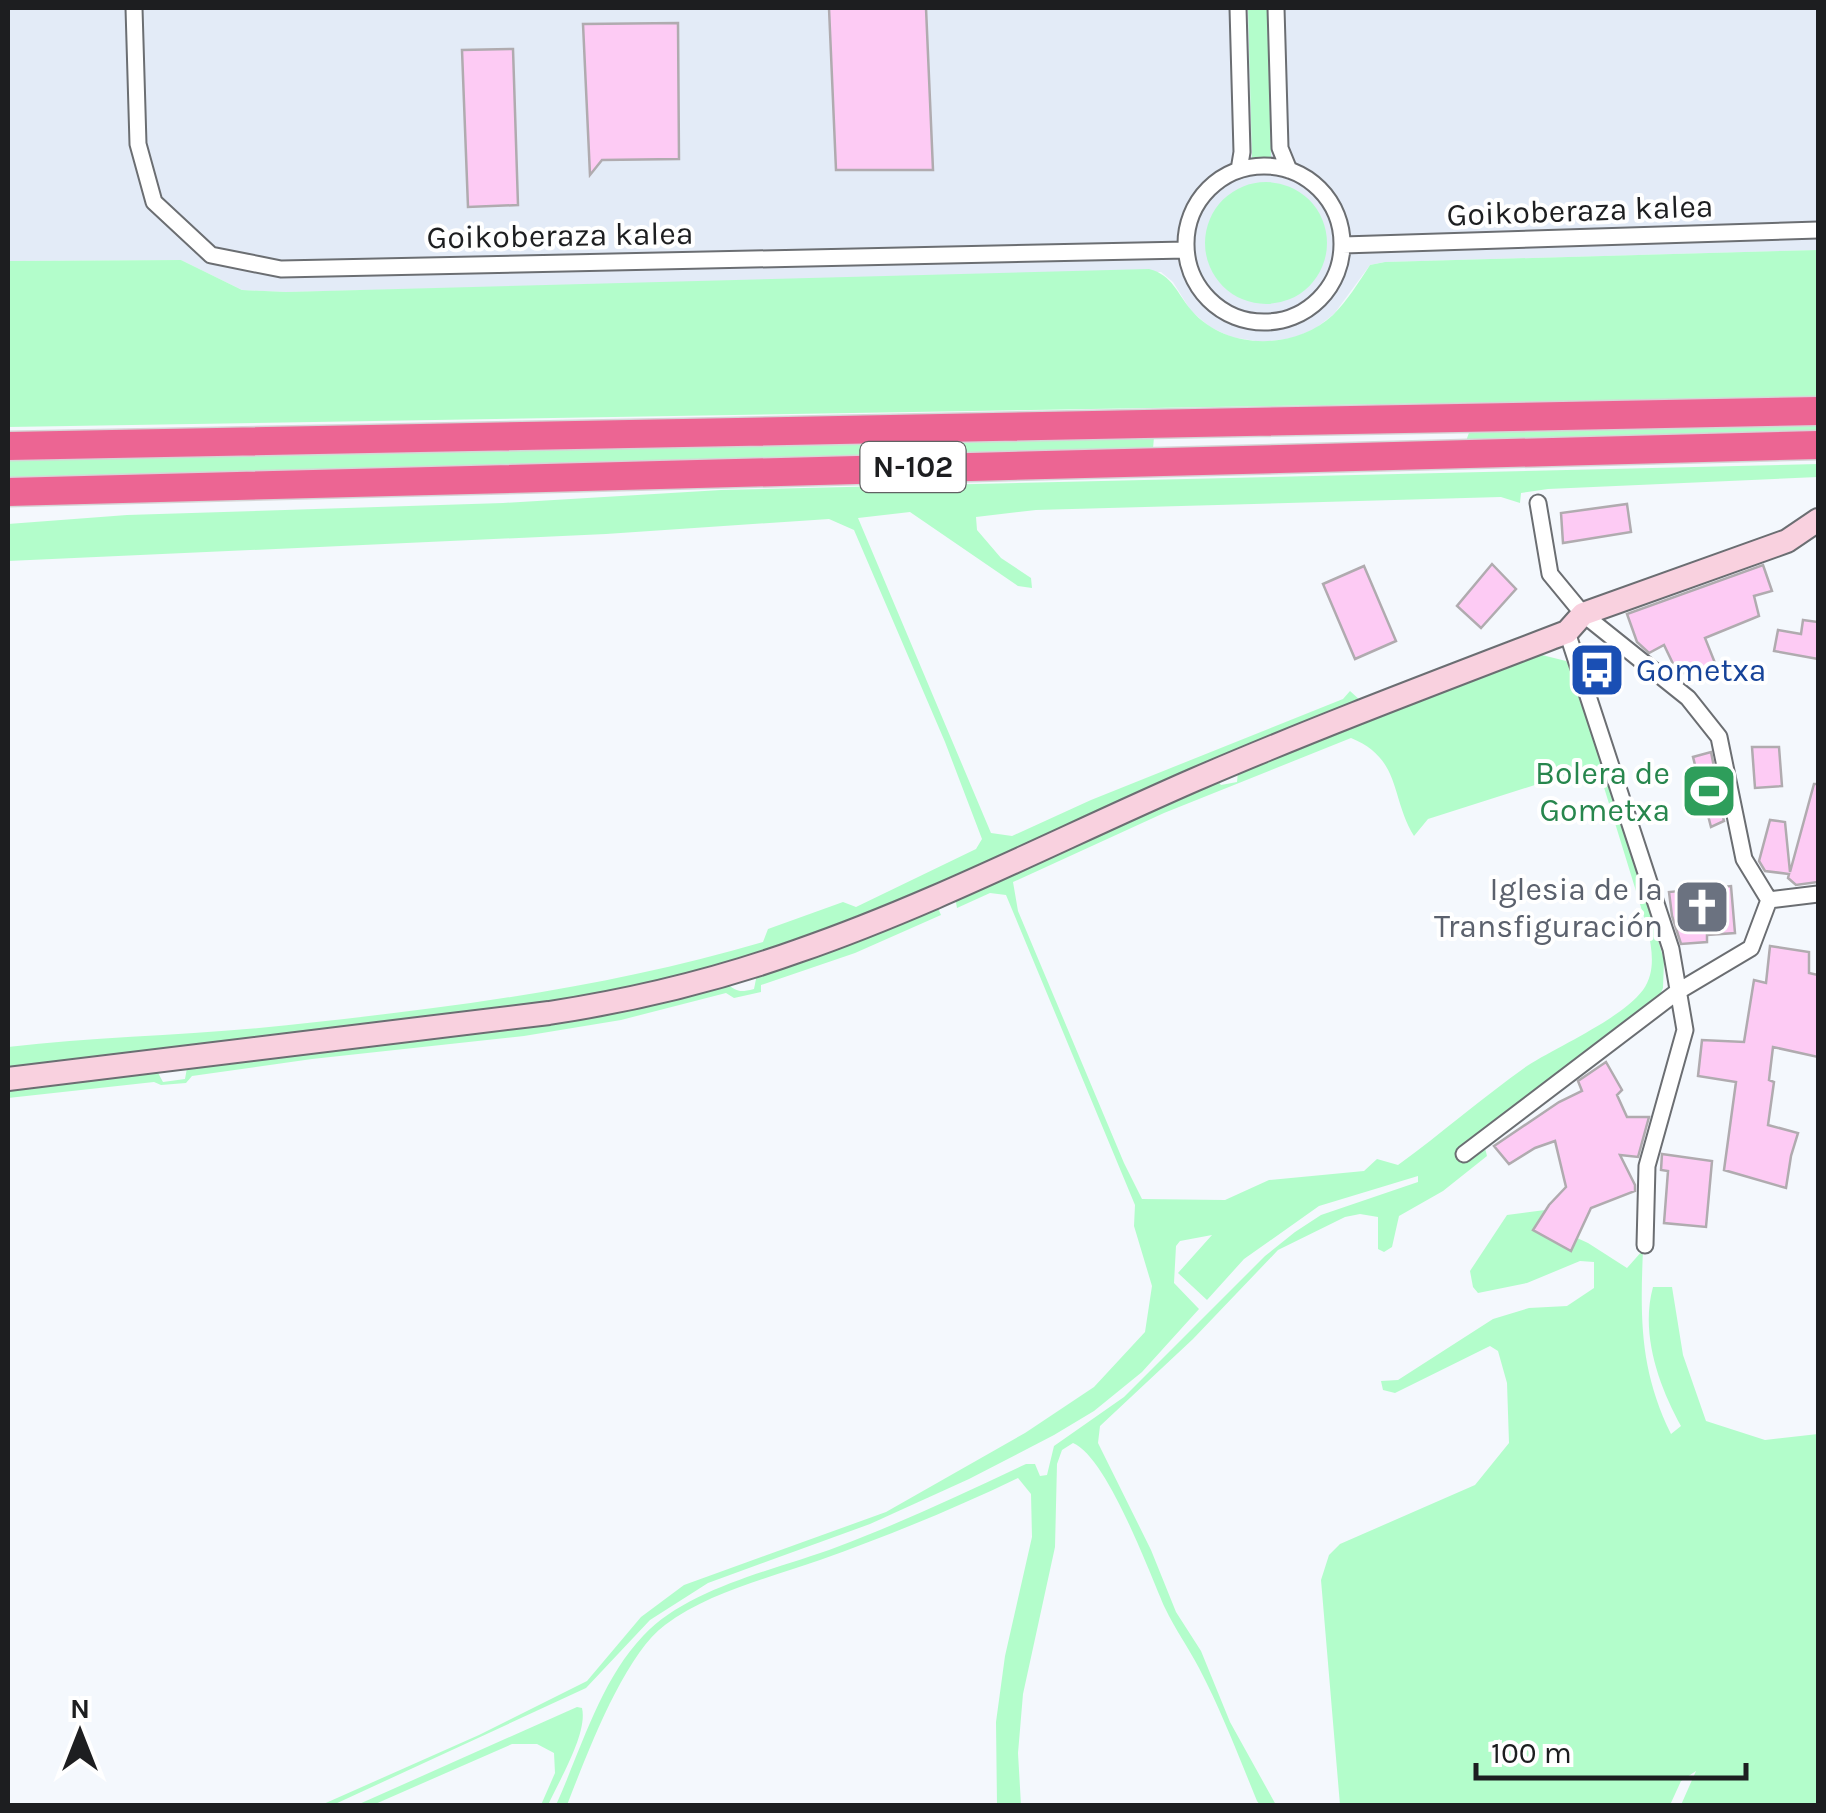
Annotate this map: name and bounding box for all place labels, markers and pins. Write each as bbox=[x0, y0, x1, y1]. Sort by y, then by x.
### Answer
bus stop icon: Gometxa bbox=[1567, 640, 1627, 700]
place label: Gometxa bbox=[1636, 652, 1766, 689]
place label: Bolera de Gometxa bbox=[1535, 755, 1670, 829]
sports icon: Bolera de Gometxa bbox=[1679, 761, 1739, 821]
place label: Iglesia de la Transfiguración bbox=[1434, 871, 1663, 945]
church icon: Iglesia de la Transfiguración bbox=[1672, 877, 1732, 937]

